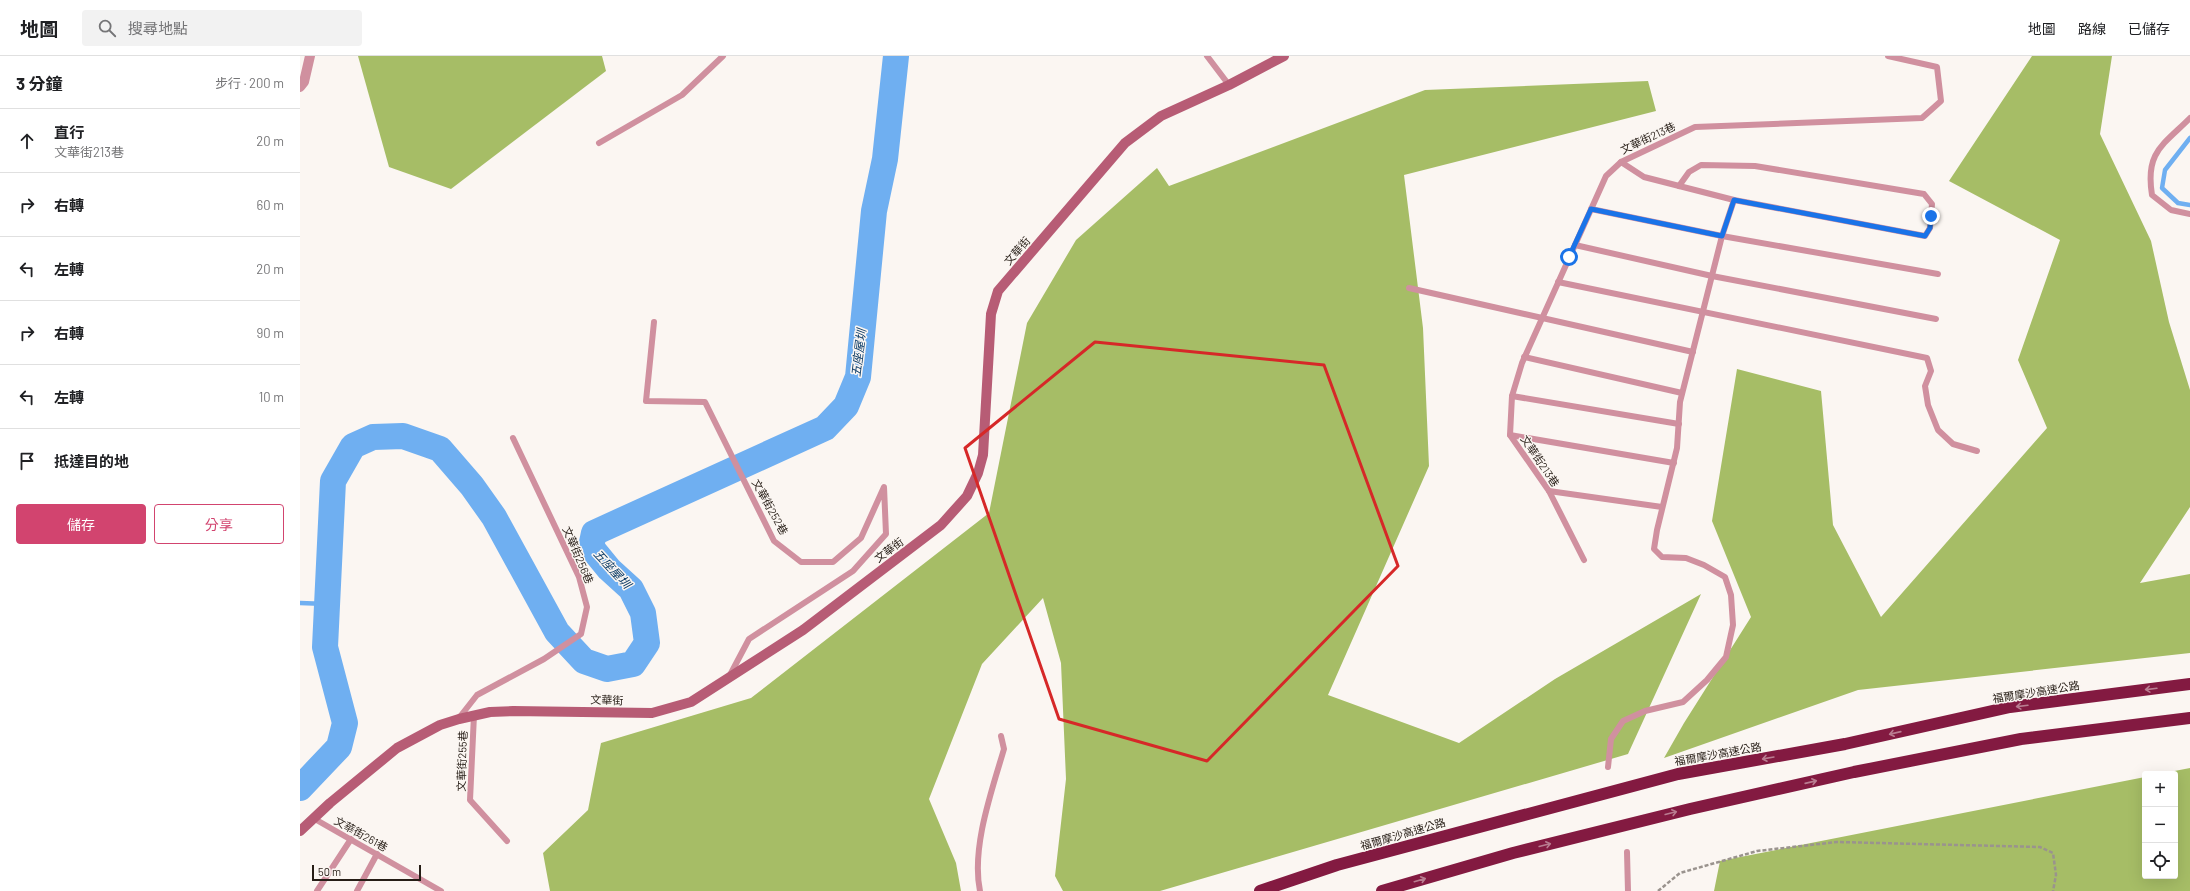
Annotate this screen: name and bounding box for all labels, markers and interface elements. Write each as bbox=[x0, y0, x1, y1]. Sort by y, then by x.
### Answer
search box bbox=[82, 10, 362, 46]
text: 地圖 bbox=[20, 17, 58, 40]
icon: search bbox=[96, 17, 118, 39]
text: 搜尋地點 bbox=[128, 19, 188, 37]
text: 地圖 bbox=[2028, 20, 2056, 37]
text: 路線 bbox=[2078, 20, 2106, 37]
text: 已儲存 bbox=[2128, 20, 2170, 37]
text: 3 分鐘 bbox=[16, 73, 63, 93]
text: 步行 · 200 m bbox=[215, 75, 284, 91]
street label: 文華街213巷 bbox=[1618, 119, 1677, 156]
text: 直行 bbox=[54, 123, 84, 141]
icon: ahead bbox=[16, 130, 38, 152]
text: 20 m bbox=[256, 133, 284, 149]
text: 文華街213巷 bbox=[54, 144, 124, 160]
icon: right bbox=[16, 194, 38, 216]
text: 右轉 bbox=[54, 196, 84, 214]
text: 60 m bbox=[257, 197, 284, 213]
route end bbox=[1922, 207, 1940, 225]
street label: 文華街 bbox=[1001, 234, 1032, 267]
route start bbox=[1560, 248, 1578, 266]
icon: left bbox=[16, 258, 38, 280]
text: 左轉 bbox=[54, 260, 84, 278]
text: 20 m bbox=[256, 261, 284, 277]
icon: right bbox=[16, 322, 38, 344]
text: 右轉 bbox=[54, 324, 84, 342]
text: 90 m bbox=[257, 325, 284, 341]
water label: 五座屋圳 bbox=[848, 326, 868, 378]
icon: left bbox=[16, 386, 38, 408]
text: 左轉 bbox=[54, 388, 84, 406]
text: 10 m bbox=[259, 389, 284, 405]
street label: 文華街213巷 bbox=[1518, 433, 1562, 489]
icon: arrive bbox=[16, 450, 38, 472]
text: 抵達目的地 bbox=[54, 452, 129, 470]
street label: 文華街252巷 bbox=[750, 477, 791, 537]
button: 儲存 bbox=[16, 504, 146, 544]
button: 分享 bbox=[154, 504, 284, 544]
street label: 文華街256巷 bbox=[561, 524, 596, 586]
street label: 文華街 bbox=[872, 534, 906, 565]
water label: 五座屋圳 bbox=[591, 546, 636, 592]
street label: 福爾摩沙高速公路 bbox=[1991, 678, 2080, 705]
one-way arrow bbox=[2145, 685, 2158, 693]
street label: 文華街 bbox=[590, 692, 624, 707]
one-way arrow bbox=[2016, 702, 2029, 709]
one-way arrow bbox=[1889, 729, 1902, 737]
street label: 文華街255巷 bbox=[454, 730, 469, 792]
street label: 福爾摩沙高速公路 bbox=[1673, 739, 1762, 768]
one-way arrow bbox=[1762, 754, 1775, 762]
map controls bbox=[2142, 771, 2178, 879]
button: + bbox=[2142, 771, 2178, 807]
one-way arrow bbox=[1805, 777, 1818, 785]
button: − bbox=[2142, 807, 2178, 843]
one-way arrow bbox=[1664, 809, 1677, 817]
street label: 文華街261巷 bbox=[332, 814, 390, 854]
street label: 福爾摩沙高速公路 bbox=[1359, 815, 1447, 852]
one-way arrow bbox=[1538, 841, 1551, 848]
button: locate bbox=[2142, 843, 2178, 879]
scale bar bbox=[312, 863, 421, 882]
text: 50 m bbox=[318, 865, 341, 878]
one-way arrow bbox=[1413, 876, 1426, 883]

